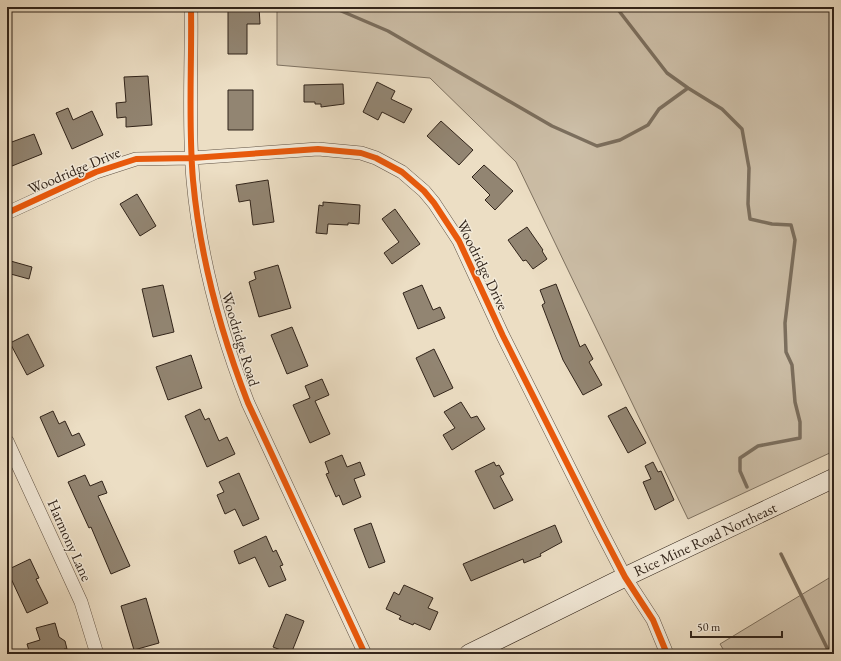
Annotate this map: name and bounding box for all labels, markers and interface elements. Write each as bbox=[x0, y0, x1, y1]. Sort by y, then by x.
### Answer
street label: Woodridge Drive bbox=[25, 142, 123, 198]
street label: Woodridge Drive bbox=[453, 217, 513, 314]
street label: Woodridge Road bbox=[218, 289, 264, 389]
street label: Harmony Lane bbox=[43, 496, 97, 584]
street label: Rice Mine Road Northeast bbox=[631, 497, 780, 580]
scale bar bbox=[691, 613, 782, 639]
text: 50 m bbox=[697, 619, 721, 635]

